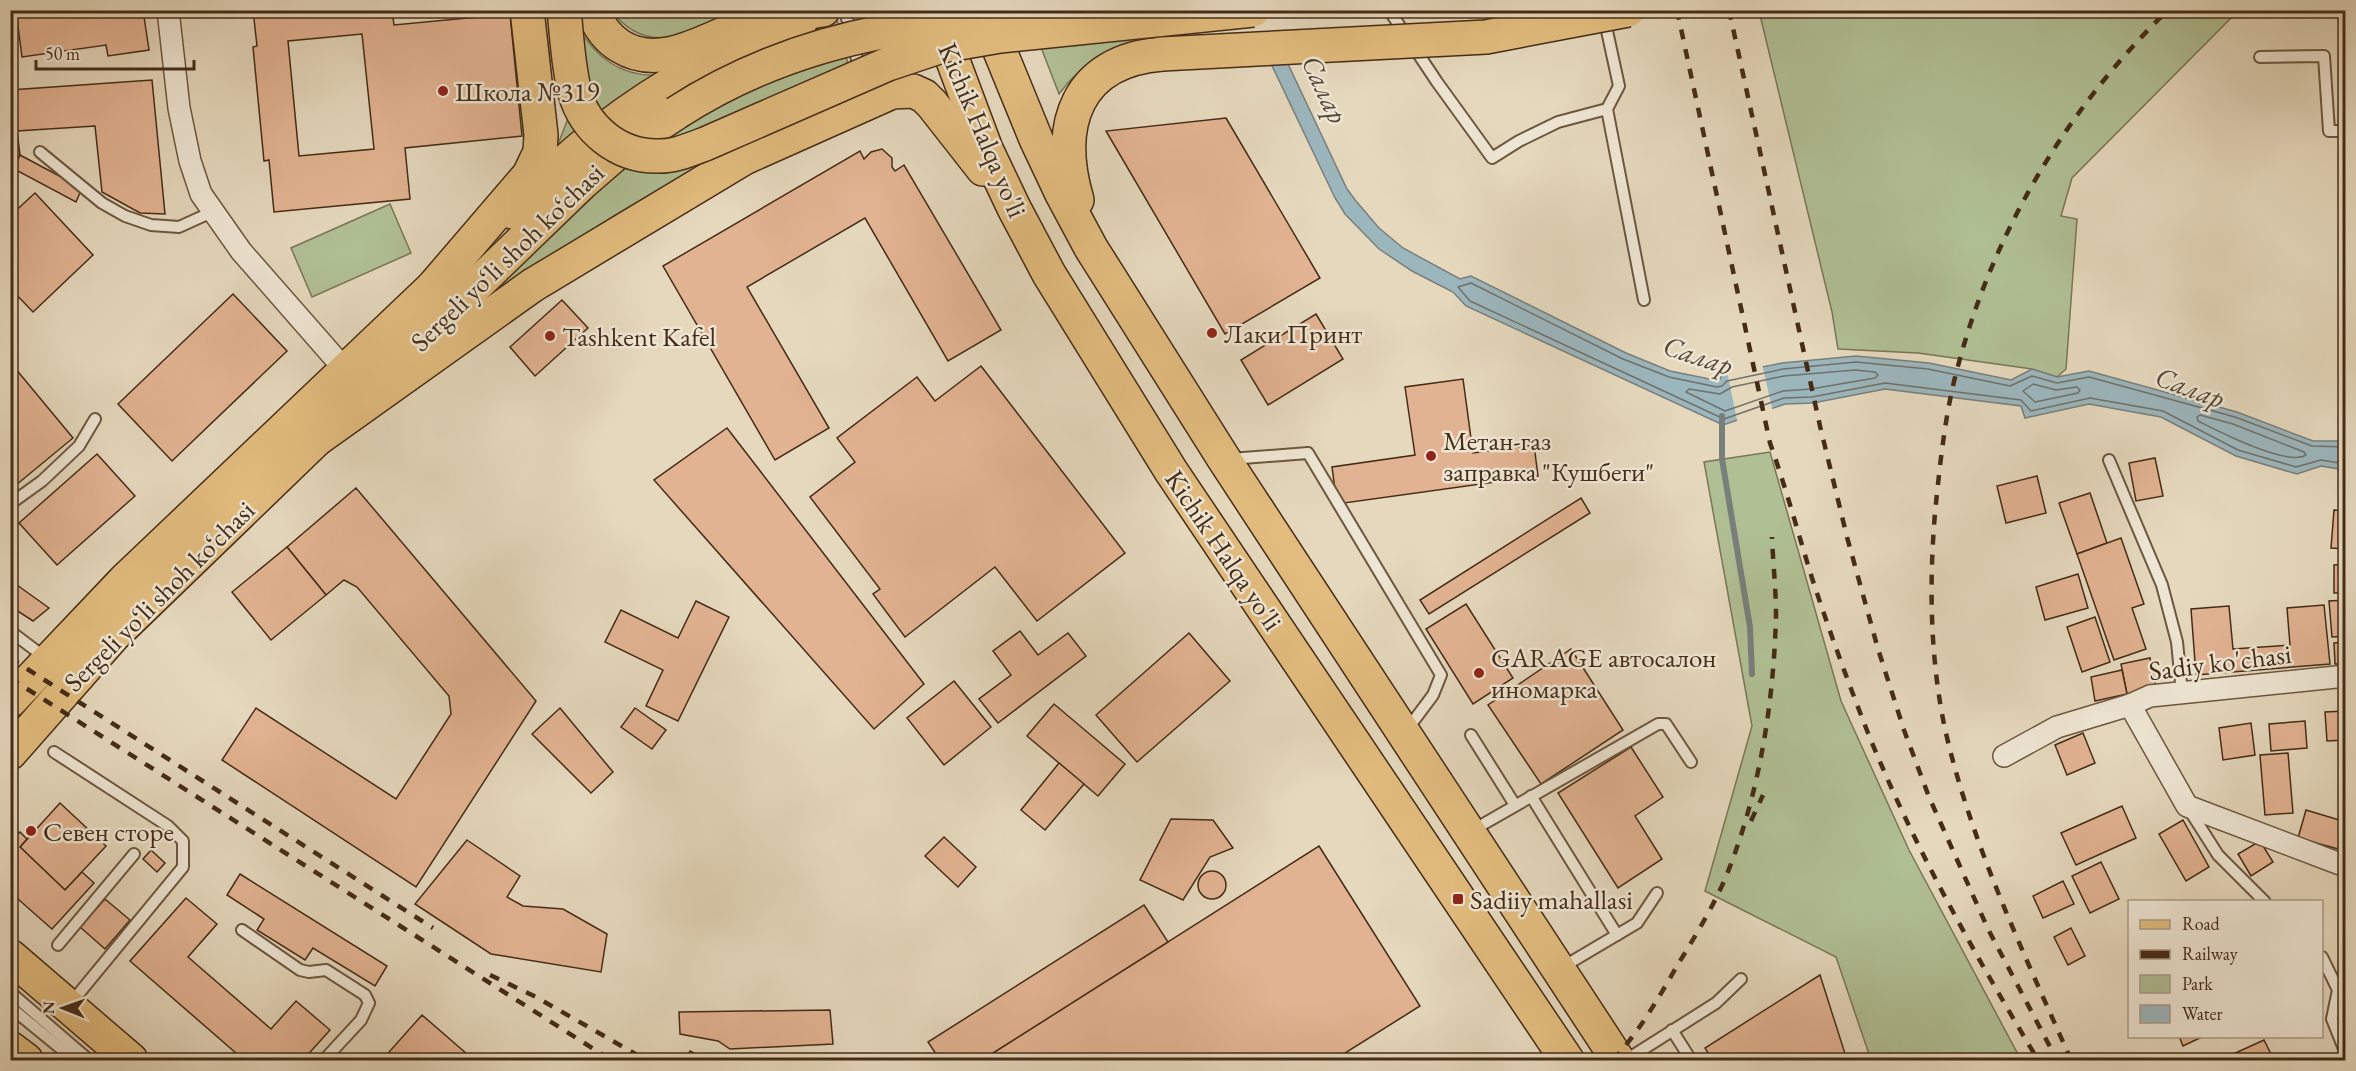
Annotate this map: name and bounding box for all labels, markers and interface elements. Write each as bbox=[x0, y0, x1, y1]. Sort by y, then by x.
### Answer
scale bar bbox=[36, 33, 194, 71]
street label: Kichik Halqa yo'li bbox=[930, 37, 1036, 223]
text: 50 m bbox=[45, 42, 80, 65]
water label: Салар bbox=[1294, 49, 1357, 129]
place label: Школа №319 bbox=[455, 74, 599, 109]
marker: Школа №319 bbox=[436, 84, 450, 98]
street label: Sergeli yo‘li shoh ko‘chasi bbox=[403, 155, 612, 359]
place label: Лаки Принт bbox=[1224, 316, 1362, 351]
place label: Tashkent Kafel bbox=[562, 319, 716, 354]
marker: Лаки Принт bbox=[1205, 326, 1219, 340]
water label: Салар bbox=[1659, 327, 1738, 383]
marker: Tashkent Kafel bbox=[543, 329, 557, 343]
water label: Салар bbox=[2151, 358, 2230, 416]
place label: Метан-газ заправка "Кушбеги" bbox=[1443, 423, 1654, 489]
marker: Метан-газ заправка "Кушбеги" bbox=[1424, 449, 1438, 463]
street label: Kichik Halqa yo'li bbox=[1157, 463, 1291, 637]
street label: Sergeli yo‘li shoh ko‘chasi bbox=[56, 493, 262, 699]
street label: Sadiy ko'chasi bbox=[2147, 636, 2294, 688]
place label: GARAGE автосалон иномарка bbox=[1491, 640, 1716, 706]
marker: GARAGE автосалон иномарка bbox=[1472, 666, 1486, 680]
place label: Севен сторе bbox=[43, 814, 174, 849]
marker: Севен сторе bbox=[24, 824, 38, 838]
place label: Sadiiy mahallasi bbox=[1470, 882, 1633, 917]
marker: Sadiiy mahallasi bbox=[1451, 892, 1465, 906]
legend bbox=[2128, 900, 2323, 1038]
text: Road bbox=[2182, 912, 2221, 935]
text: Railway bbox=[2182, 942, 2238, 965]
text: Park bbox=[2182, 972, 2213, 995]
north arrow bbox=[33, 978, 93, 1038]
text: N bbox=[38, 1001, 59, 1014]
text: Water bbox=[2182, 1002, 2223, 1025]

